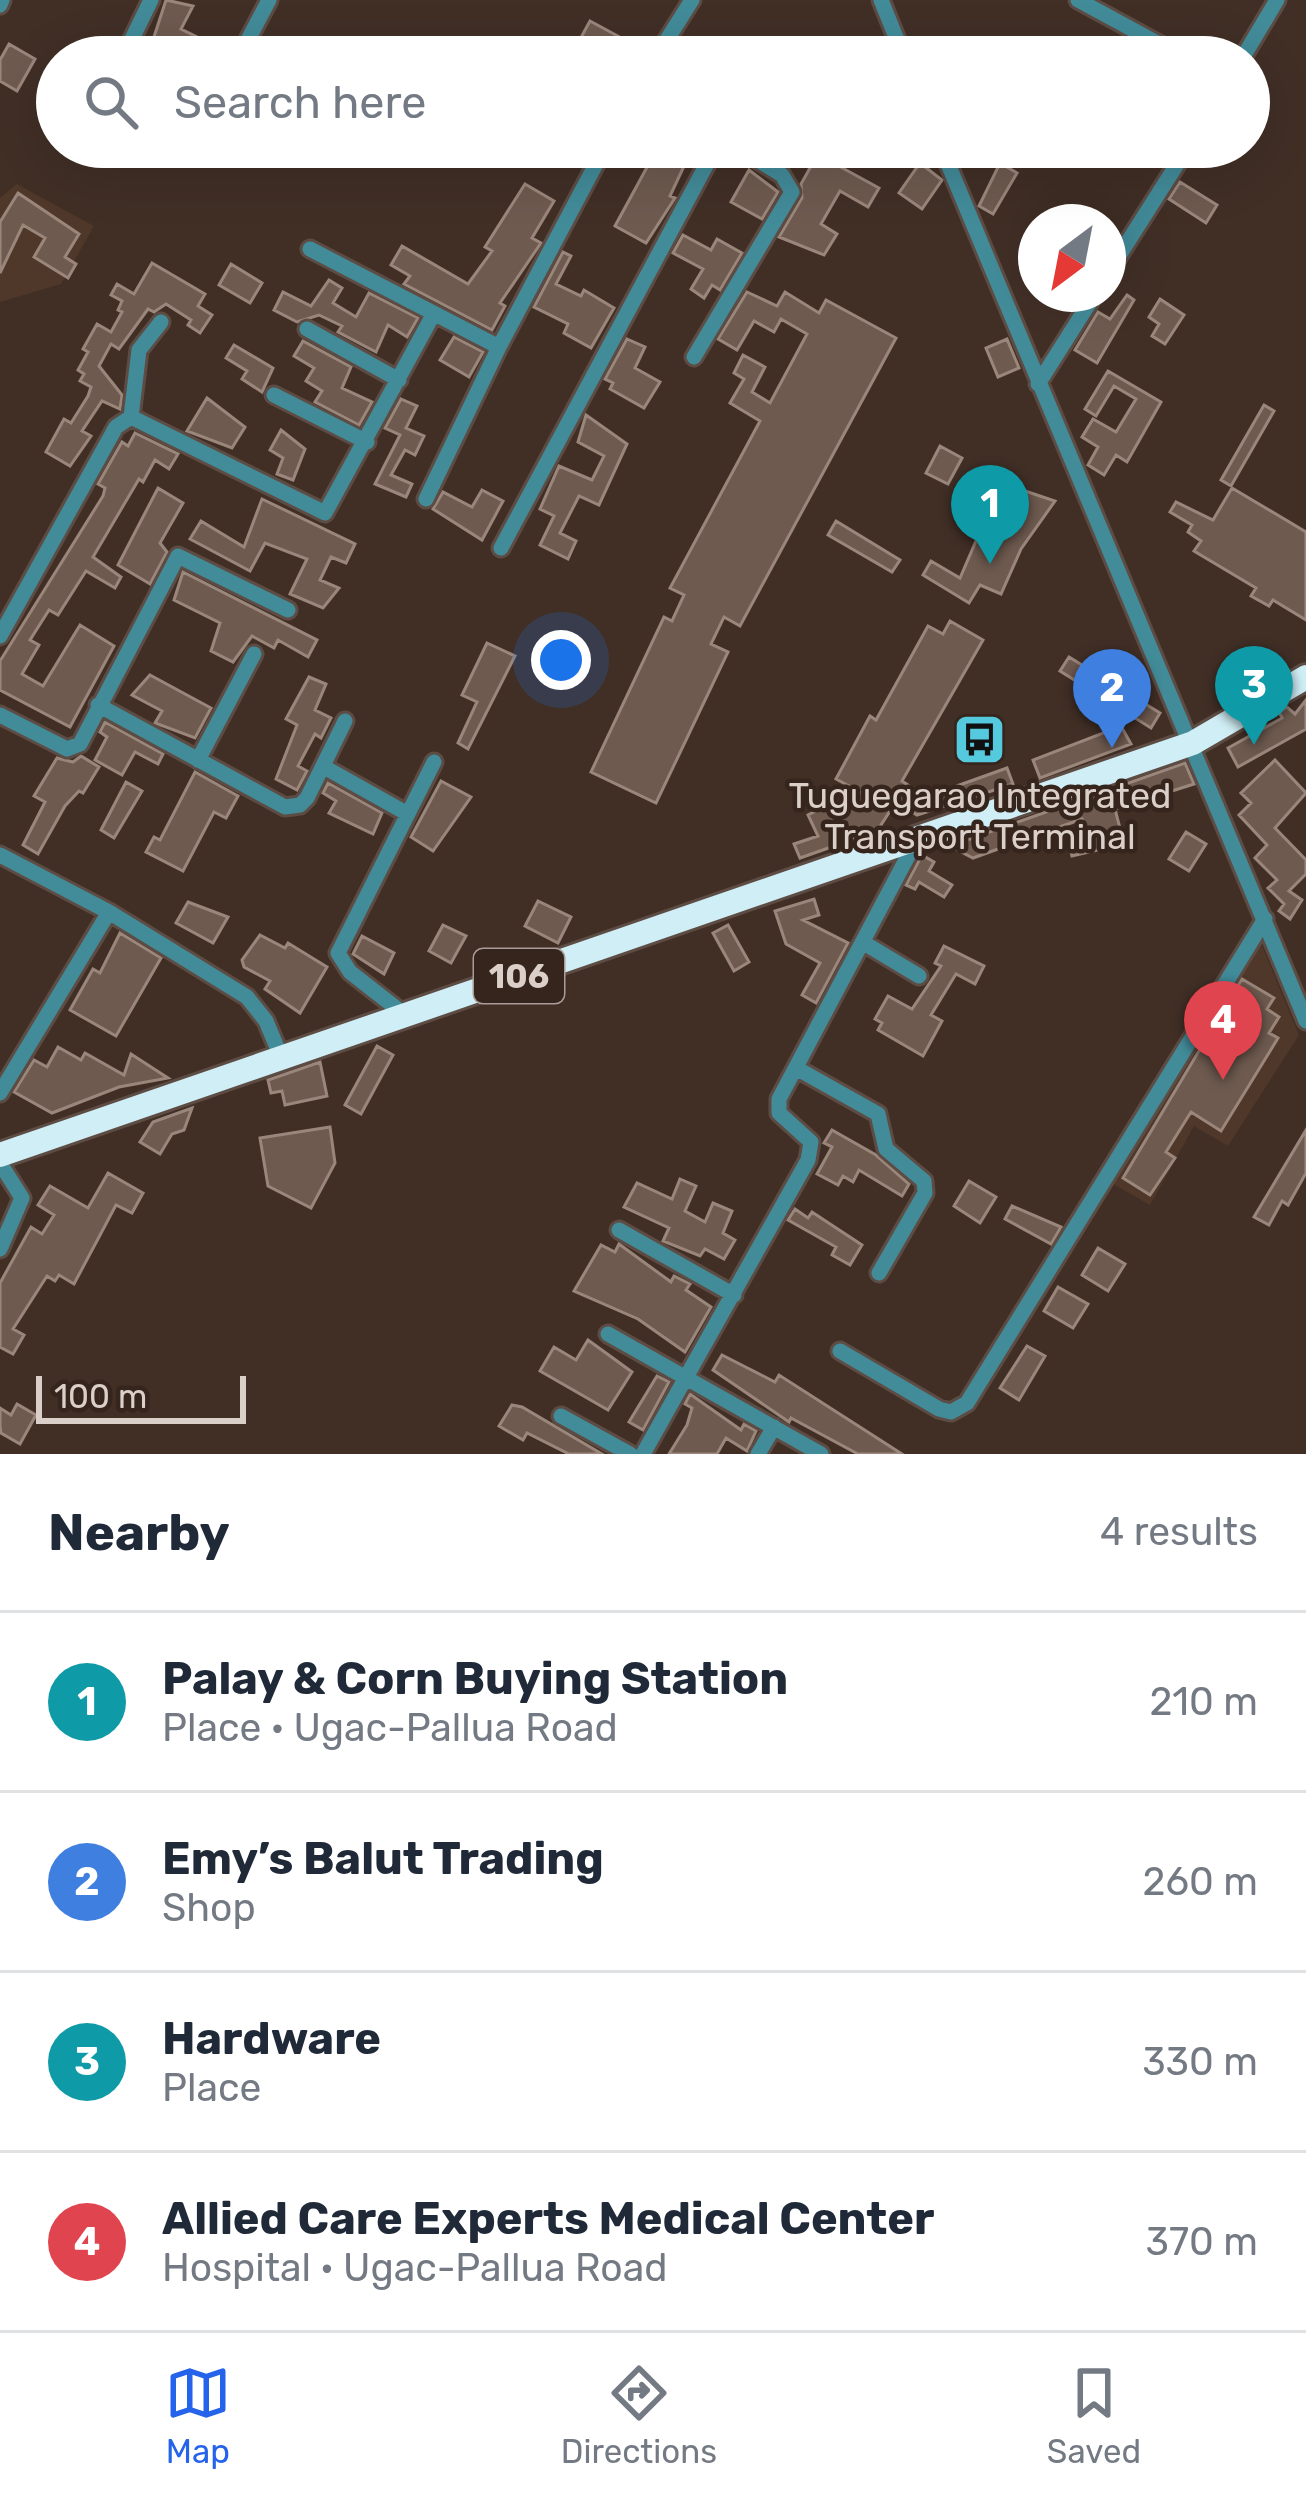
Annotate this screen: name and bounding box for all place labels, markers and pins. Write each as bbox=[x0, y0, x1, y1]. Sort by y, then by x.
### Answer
pin: 1 bbox=[951, 465, 1029, 564]
pin: 3 bbox=[1215, 646, 1293, 745]
pin: 2 bbox=[1073, 649, 1151, 748]
bus stop icon: Tuguegarao Integrated Transport Terminal bbox=[952, 711, 1008, 767]
place label: Tuguegarao Integrated Transport Terminal bbox=[789, 774, 1171, 858]
pin: 4 bbox=[1184, 981, 1262, 1080]

